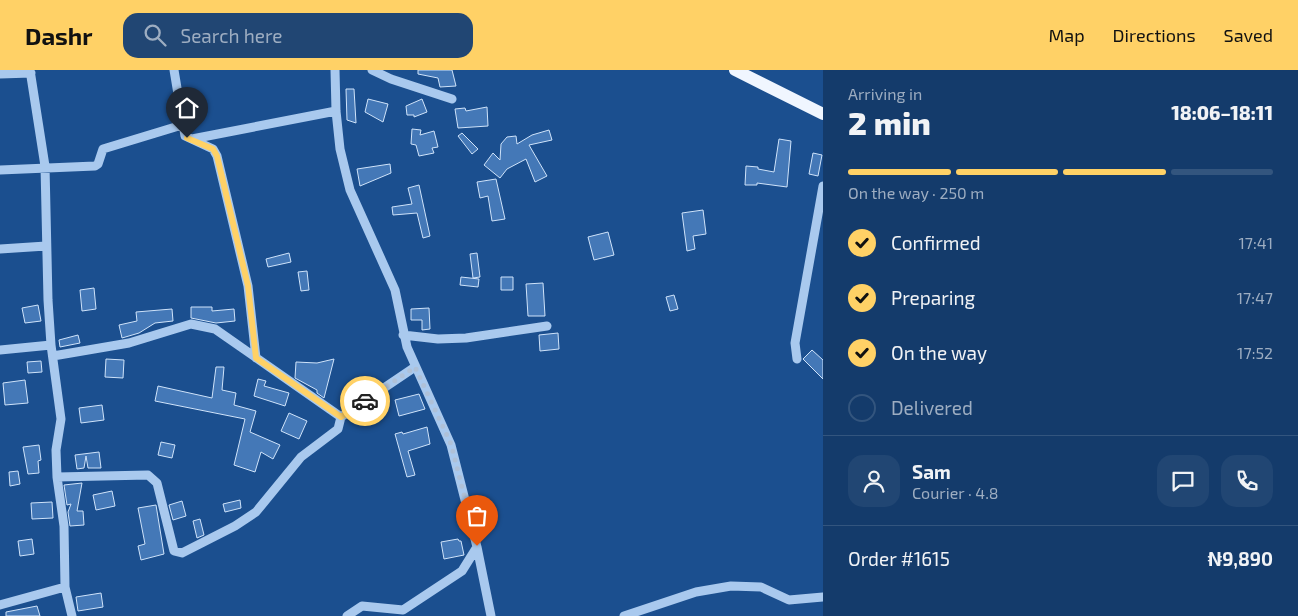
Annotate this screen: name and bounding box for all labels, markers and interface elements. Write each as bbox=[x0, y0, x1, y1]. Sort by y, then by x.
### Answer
search box bbox=[123, 13, 473, 58]
text: Dashr bbox=[25, 21, 93, 50]
icon: search bbox=[141, 21, 169, 49]
text: Search here bbox=[181, 24, 283, 47]
text: Map bbox=[1048, 24, 1085, 46]
text: Directions bbox=[1113, 24, 1196, 46]
text: Saved bbox=[1224, 24, 1273, 46]
text: Arriving in bbox=[848, 84, 922, 103]
pin bbox=[166, 87, 208, 138]
icon: home bbox=[173, 94, 201, 122]
text: 18:06–18:11 bbox=[1171, 101, 1273, 124]
text: 2 min bbox=[848, 103, 931, 141]
text: On the way · 250 m bbox=[848, 183, 984, 202]
icon: check bbox=[848, 229, 876, 257]
text: Confirmed bbox=[891, 231, 981, 254]
text: 17:41 bbox=[1238, 233, 1273, 252]
icon: check bbox=[848, 284, 876, 312]
text: Preparing bbox=[891, 286, 975, 309]
text: 17:47 bbox=[1237, 288, 1273, 307]
icon: check bbox=[848, 339, 876, 367]
text: On the way bbox=[891, 341, 987, 364]
text: 17:52 bbox=[1237, 343, 1273, 362]
courier bbox=[340, 376, 390, 426]
icon: car bbox=[351, 387, 379, 415]
text: Delivered bbox=[891, 396, 973, 419]
button: person bbox=[848, 455, 900, 507]
button: chat bbox=[1157, 455, 1209, 507]
button: phone bbox=[1221, 455, 1273, 507]
text: Sam bbox=[912, 460, 951, 483]
text: Courier · 4.8 bbox=[912, 483, 999, 502]
pin bbox=[456, 495, 498, 546]
icon: bag bbox=[463, 502, 491, 530]
text: Order #1615 bbox=[848, 547, 950, 570]
text: ₦9,890 bbox=[1207, 547, 1273, 570]

